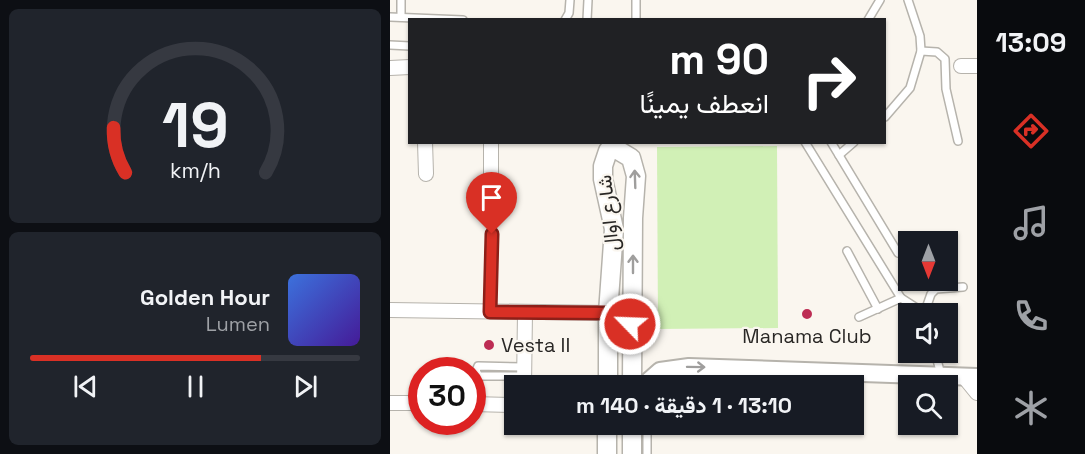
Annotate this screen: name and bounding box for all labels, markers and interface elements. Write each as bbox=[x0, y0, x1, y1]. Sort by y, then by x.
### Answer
text: 13:09 bbox=[996, 25, 1066, 60]
text: 90 m bbox=[669, 33, 769, 86]
icon: right bbox=[790, 42, 868, 120]
text: 19 bbox=[162, 86, 228, 165]
text: انعطف يمينًا bbox=[639, 86, 769, 121]
icon: directions bbox=[1010, 110, 1052, 152]
text: km/h bbox=[169, 157, 221, 184]
one-way arrow bbox=[630, 170, 641, 190]
pin bbox=[466, 172, 517, 234]
street label: شارع اوال bbox=[591, 174, 626, 252]
icon: arrive bbox=[475, 181, 508, 214]
icon: music bbox=[1010, 202, 1052, 244]
north arrow bbox=[898, 231, 958, 291]
map controls bbox=[898, 231, 958, 435]
one-way arrow bbox=[627, 255, 639, 275]
text: Golden Hour bbox=[140, 283, 270, 311]
position arrow bbox=[598, 292, 662, 356]
icon: phone bbox=[1010, 295, 1052, 337]
button: sound bbox=[898, 303, 958, 363]
marker: Manama Club bbox=[800, 307, 814, 321]
text: Lumen bbox=[206, 311, 270, 337]
place label: Manama Club bbox=[742, 323, 872, 349]
place label: Vesta II bbox=[501, 332, 570, 358]
marker: Vesta II bbox=[482, 338, 496, 352]
speed limit sign: 30 bbox=[408, 357, 486, 435]
one-way arrow bbox=[685, 361, 705, 373]
icon: previous bbox=[69, 370, 102, 403]
icon: pause bbox=[179, 370, 212, 403]
icon: next bbox=[289, 370, 322, 403]
button: search bbox=[898, 375, 958, 435]
icon: climate bbox=[1010, 387, 1052, 429]
text: 13:10 · 1 دقيقة · 140 m bbox=[576, 391, 792, 419]

